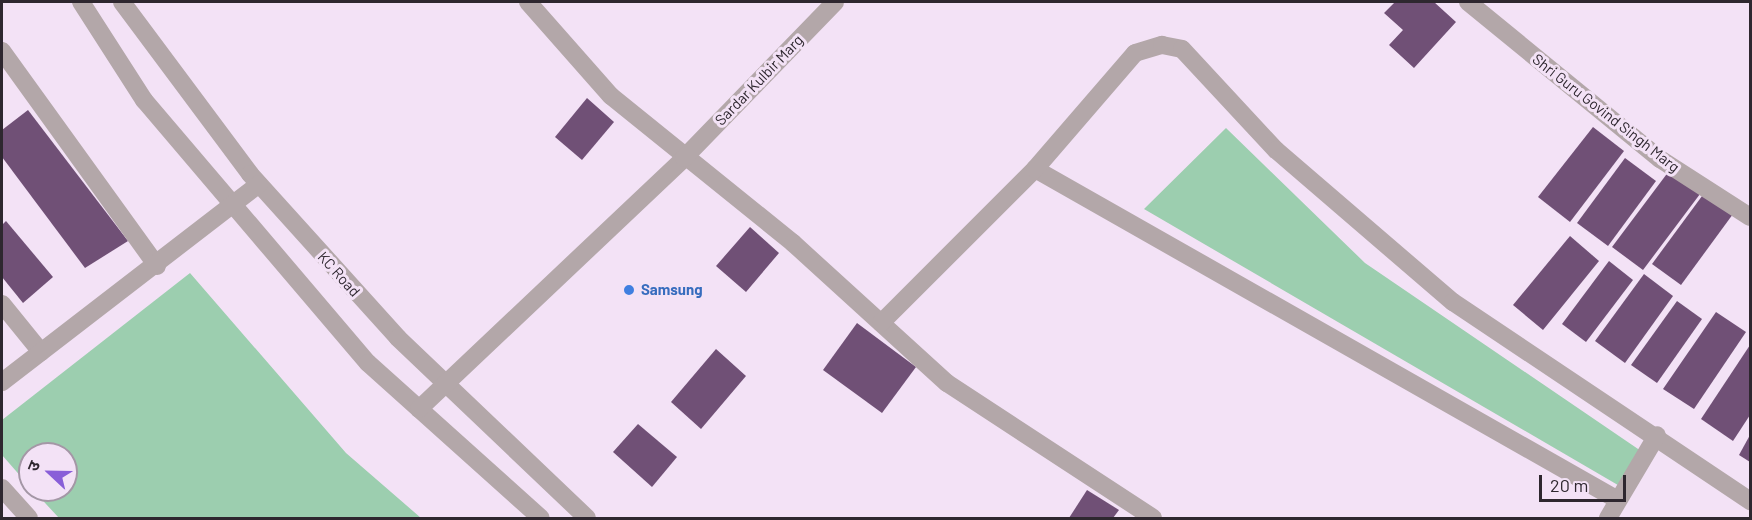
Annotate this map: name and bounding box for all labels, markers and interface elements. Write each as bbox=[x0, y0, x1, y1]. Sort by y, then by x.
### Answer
street label: Sardar Kulbir Marg bbox=[711, 31, 807, 129]
street label: Shri Guru Govind Singh Marg bbox=[1529, 50, 1683, 176]
street label: KC Road bbox=[314, 248, 364, 300]
place label: Samsung bbox=[641, 281, 703, 299]
marker: Samsung bbox=[622, 283, 636, 297]
north arrow bbox=[18, 442, 78, 502]
text: उ bbox=[22, 458, 43, 474]
scale bar bbox=[1542, 463, 1629, 501]
text: 20 m bbox=[1550, 474, 1588, 496]

